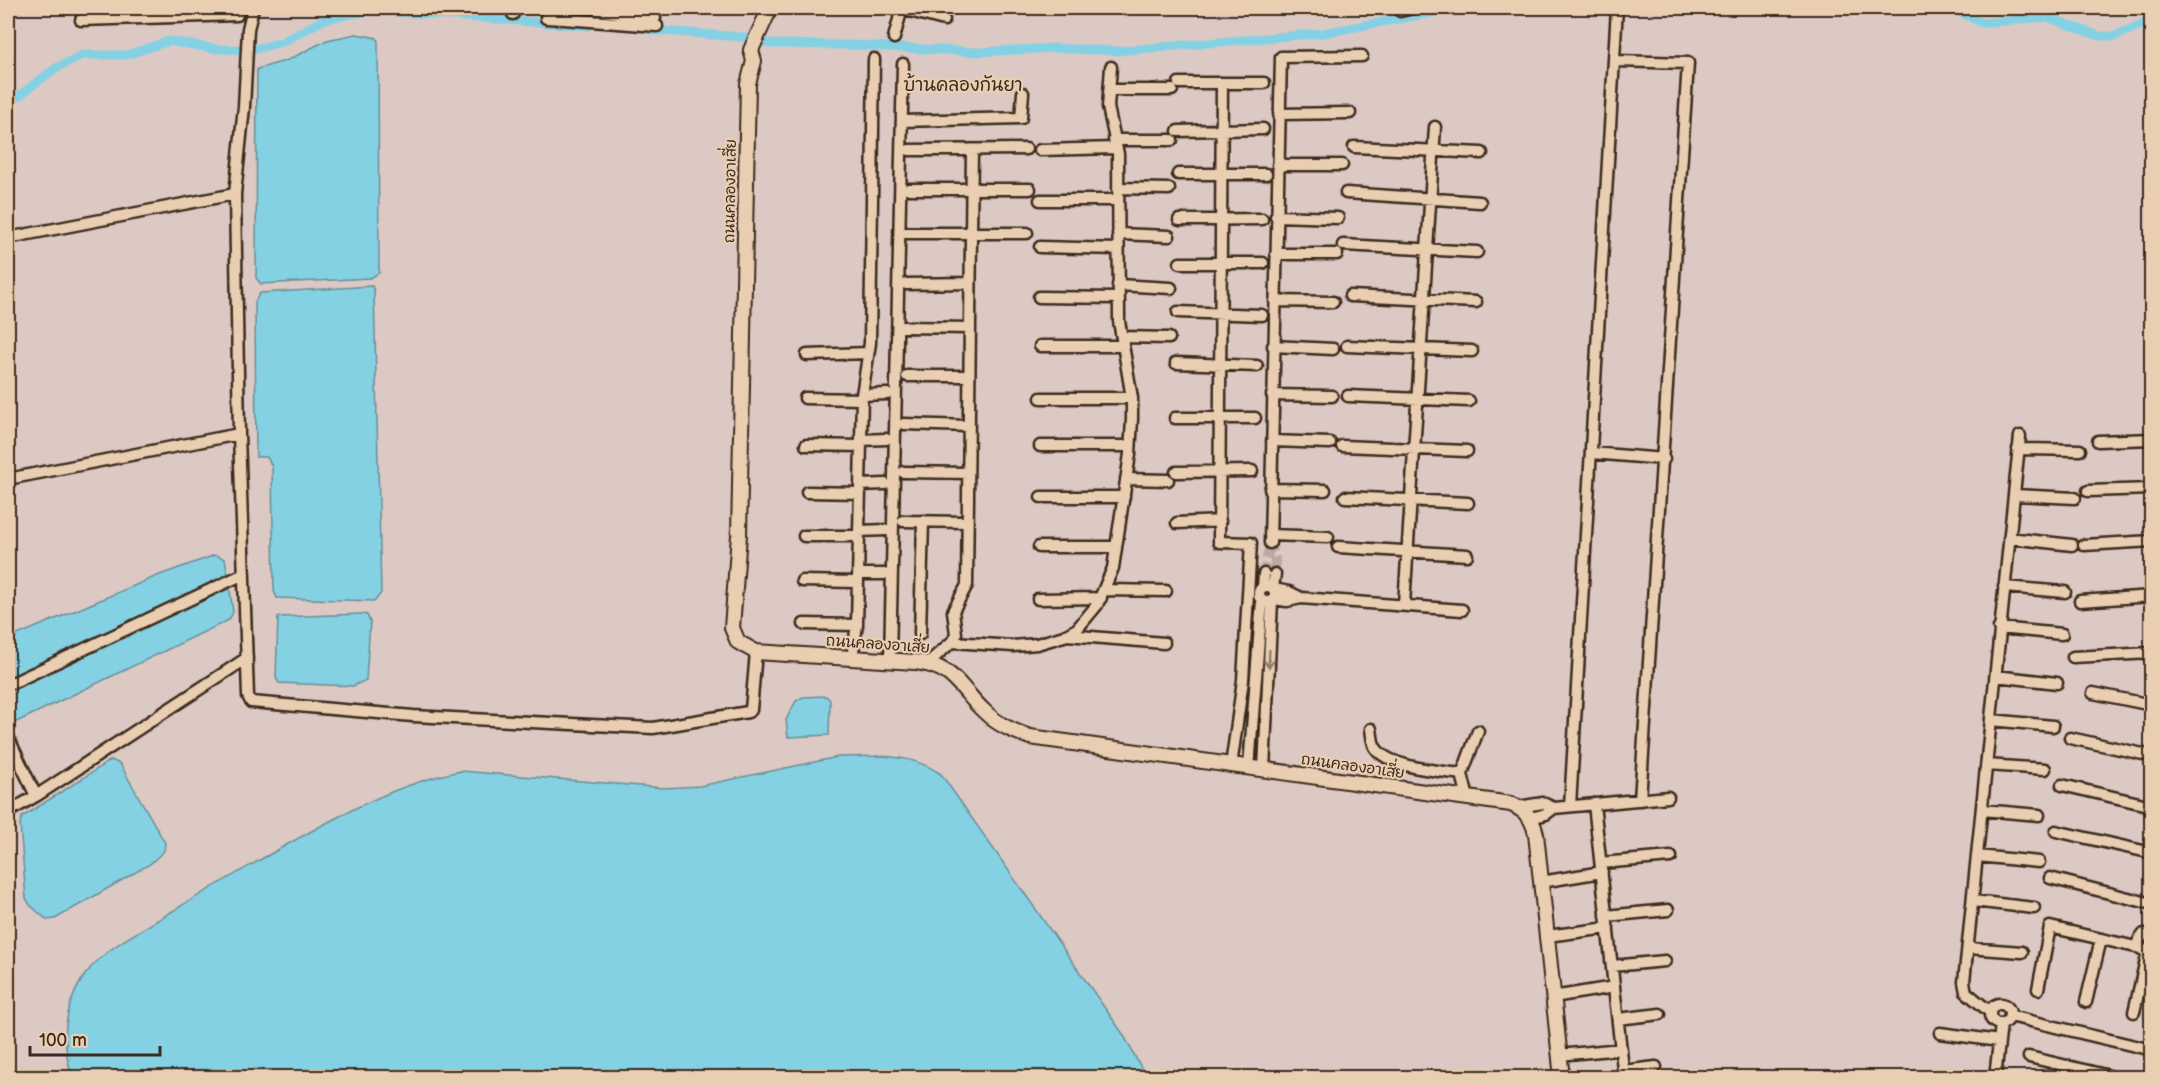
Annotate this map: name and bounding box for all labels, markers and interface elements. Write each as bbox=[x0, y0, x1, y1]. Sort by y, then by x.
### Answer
district label: บ้านคลองกันยา bbox=[903, 73, 1023, 96]
street label: ถนนคลองอาเสี่ย bbox=[715, 139, 741, 243]
street label: ถนนคลองอาเสี่ย bbox=[825, 626, 931, 658]
one-way arrow bbox=[1264, 649, 1275, 669]
street label: ถนนคลองอาเสี่ย bbox=[1300, 745, 1407, 783]
scale bar bbox=[30, 1019, 160, 1057]
text: 100 m bbox=[39, 1030, 87, 1051]

